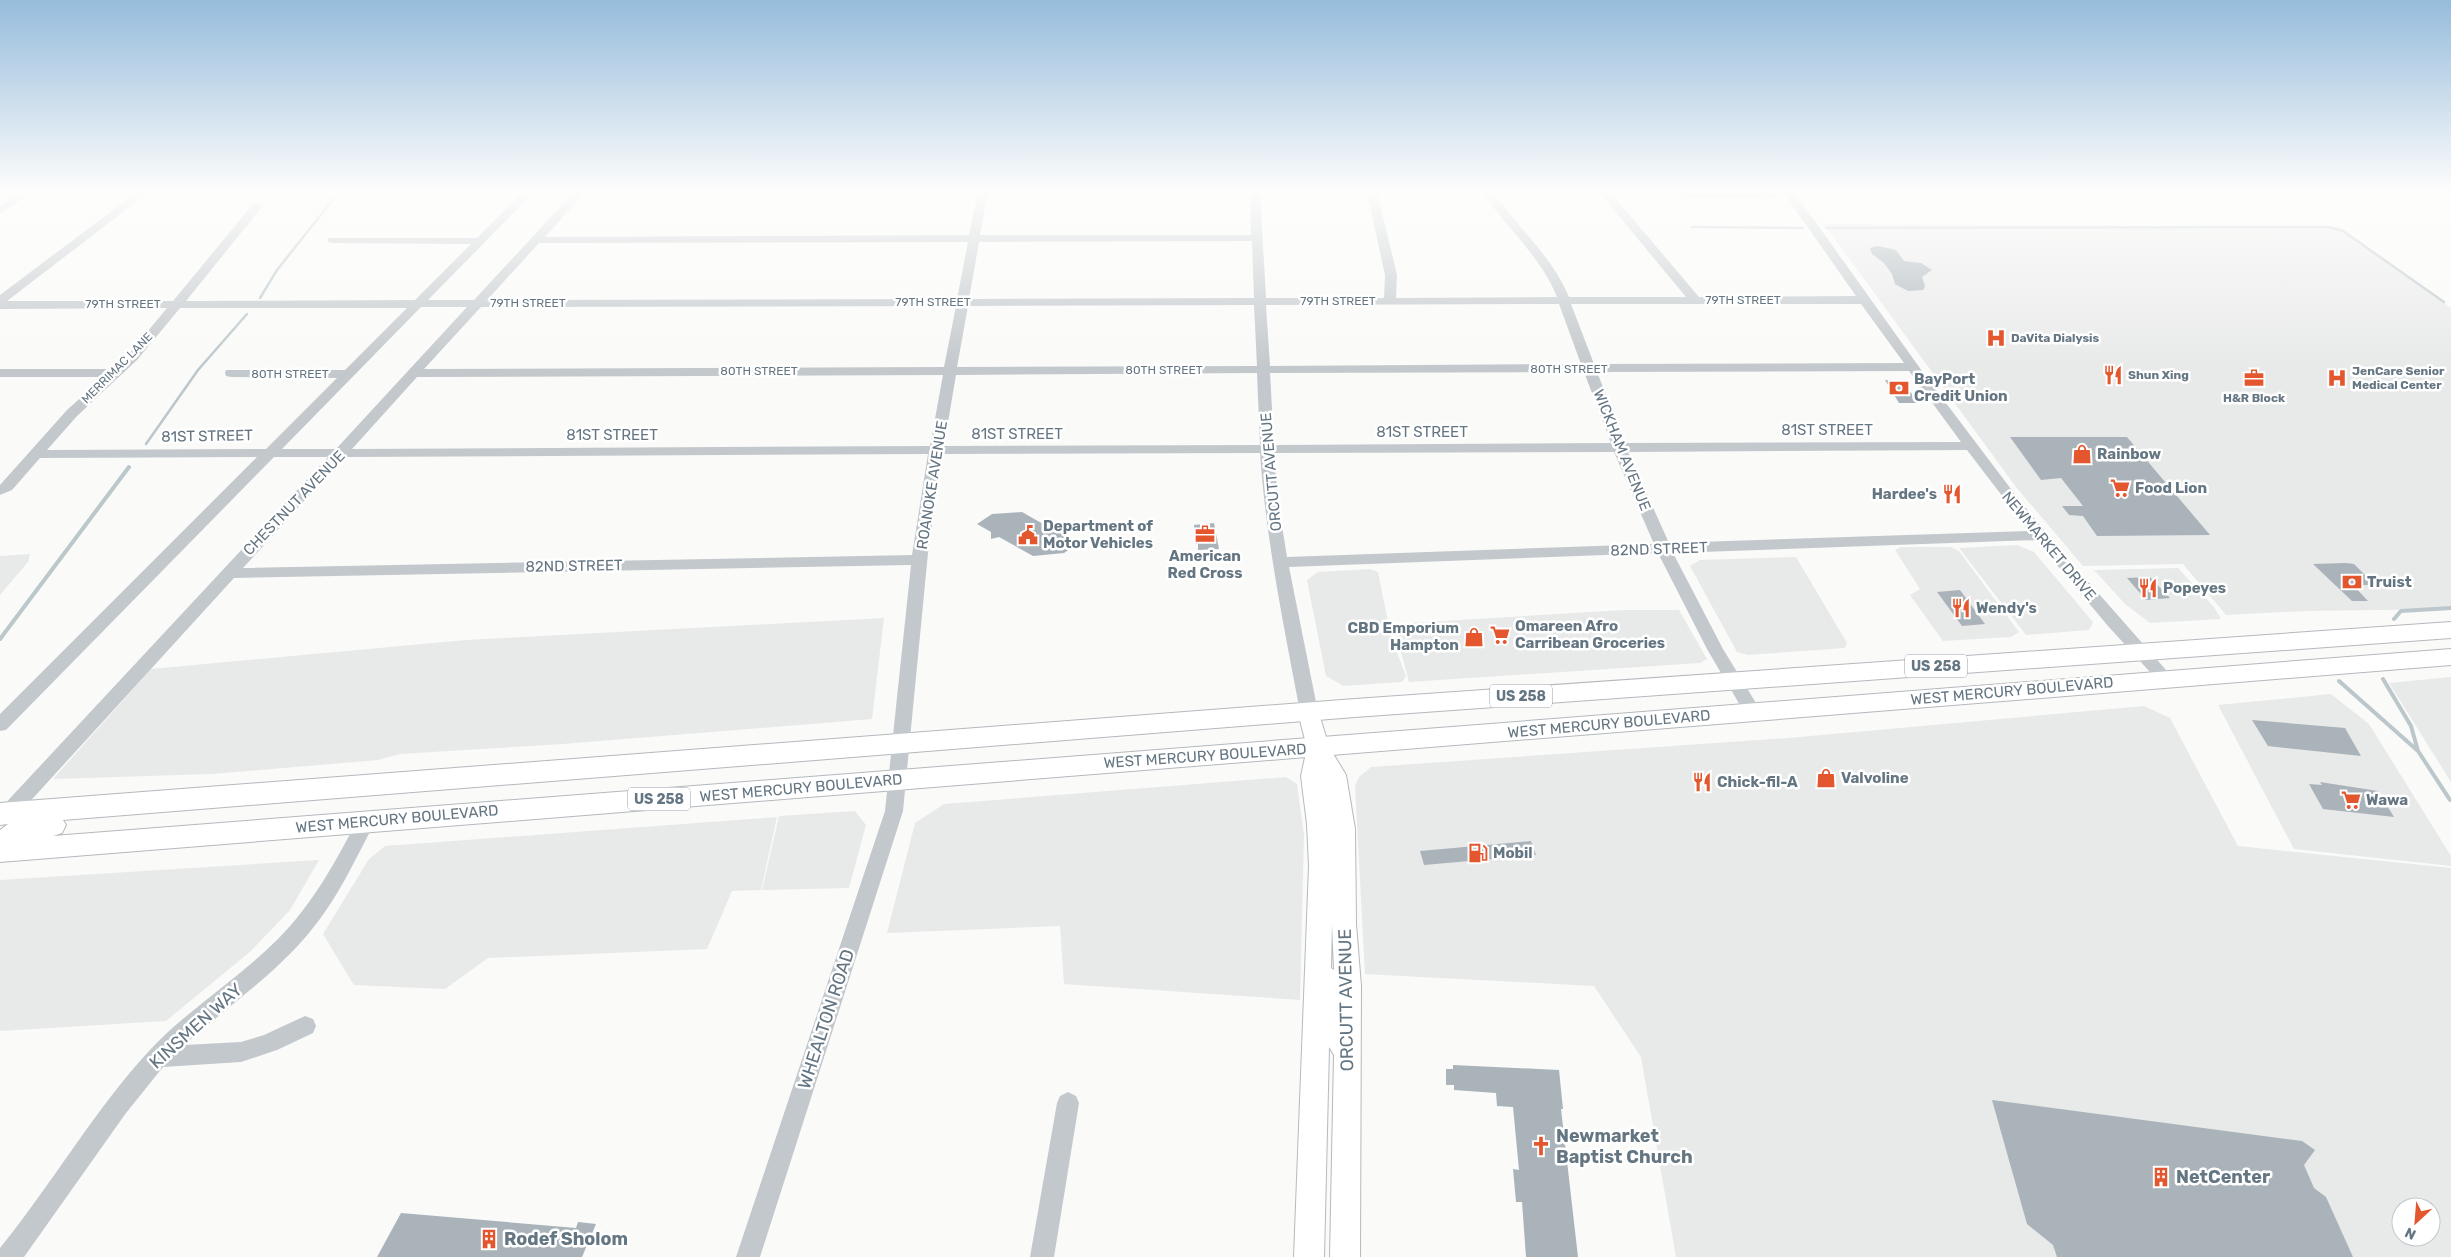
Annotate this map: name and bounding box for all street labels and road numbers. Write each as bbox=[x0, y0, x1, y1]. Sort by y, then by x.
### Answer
street label: 79TH STREET bbox=[1705, 293, 1781, 307]
street label: 79TH STREET bbox=[1300, 294, 1376, 308]
street label: 79TH STREET bbox=[895, 295, 971, 309]
street label: 79TH STREET bbox=[490, 296, 566, 310]
street label: 79TH STREET bbox=[85, 297, 161, 311]
street label: MERRIMAC LANE bbox=[79, 330, 155, 406]
street label: 80TH STREET bbox=[1530, 362, 1608, 376]
street label: 80TH STREET bbox=[1125, 363, 1203, 377]
street label: 80TH STREET bbox=[720, 364, 798, 378]
street label: 80TH STREET bbox=[251, 367, 329, 381]
street label: WICKHAM AVENUE bbox=[1589, 387, 1655, 513]
street label: ORCUTT AVENUE bbox=[1257, 412, 1285, 532]
street label: ROANOKE AVENUE bbox=[913, 419, 951, 551]
street label: 81ST STREET bbox=[1781, 421, 1873, 439]
street label: 81ST STREET bbox=[1376, 423, 1468, 441]
street label: 81ST STREET bbox=[971, 425, 1063, 443]
street label: 81ST STREET bbox=[161, 426, 253, 446]
street label: 81ST STREET bbox=[566, 426, 658, 444]
street label: CHESTNUT AVENUE bbox=[239, 447, 349, 559]
street label: NEWMARKET DRIVE bbox=[1998, 488, 2100, 604]
street label: 82ND STREET bbox=[1610, 538, 1708, 560]
street label: 82ND STREET bbox=[525, 556, 623, 576]
road number: US 258 bbox=[1905, 654, 1967, 678]
street label: WEST MERCURY BOULEVARD bbox=[1910, 673, 2114, 709]
road number: US 258 bbox=[1490, 684, 1552, 708]
street label: WEST MERCURY BOULEVARD bbox=[1507, 706, 1711, 742]
street label: WEST MERCURY BOULEVARD bbox=[1103, 740, 1307, 772]
street label: WEST MERCURY BOULEVARD bbox=[699, 770, 903, 806]
road number: US 258 bbox=[628, 788, 690, 811]
street label: WEST MERCURY BOULEVARD bbox=[295, 801, 499, 837]
street label: ORCUTT AVENUE bbox=[1334, 928, 1358, 1072]
street label: WHEALTON ROAD bbox=[793, 946, 859, 1092]
street label: KINSMEN WAY bbox=[145, 978, 247, 1074]

